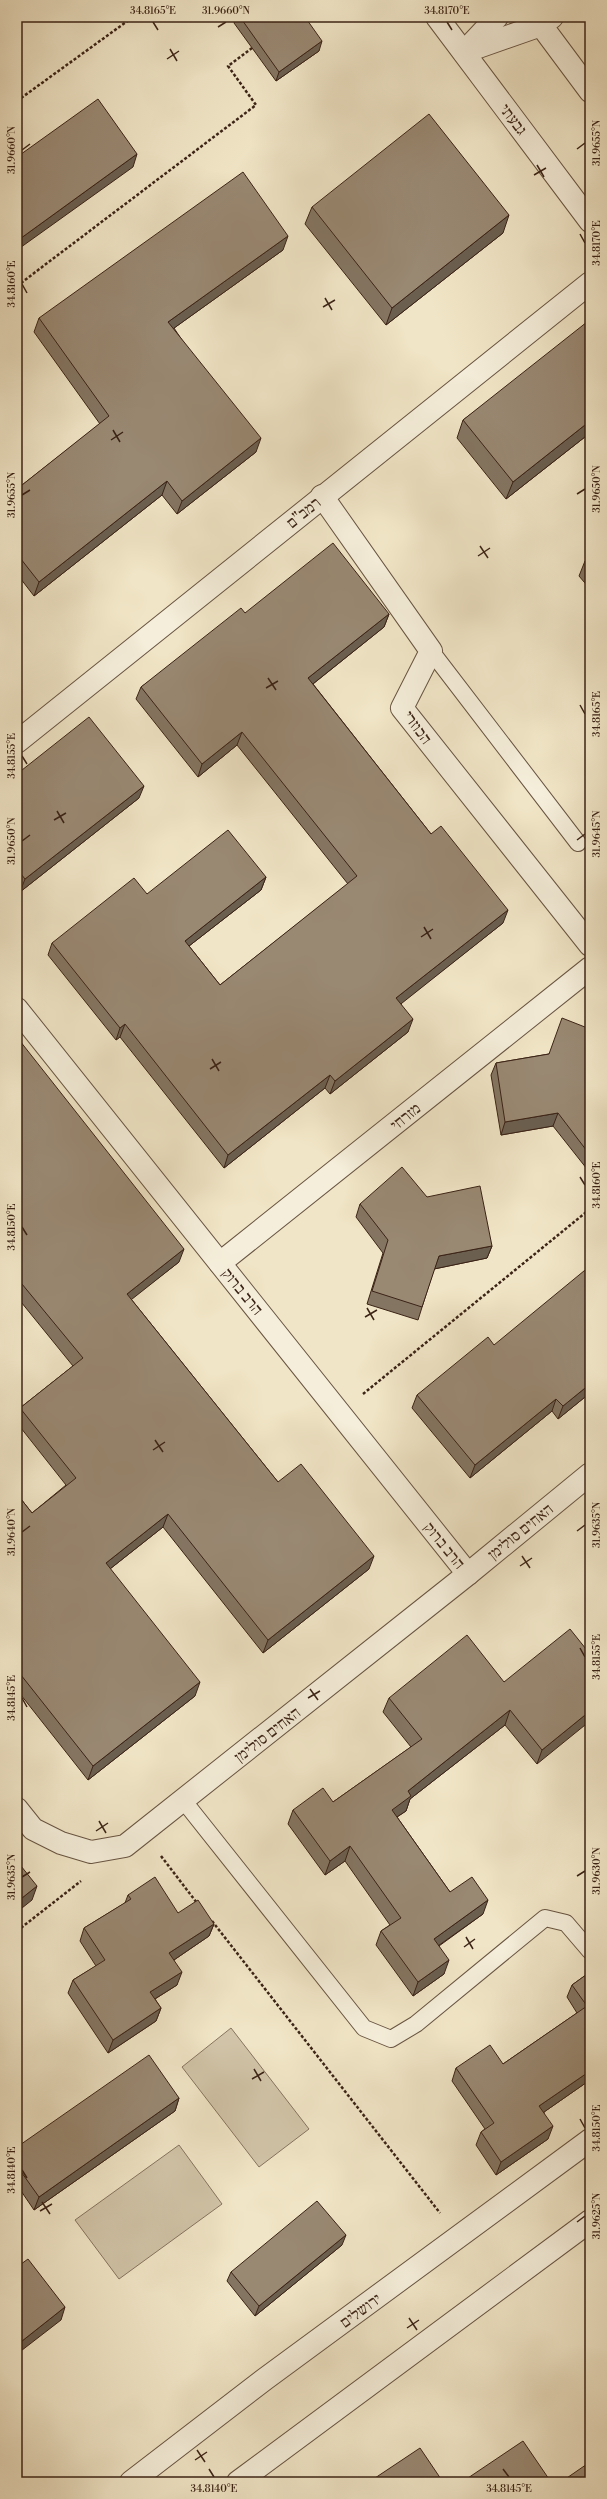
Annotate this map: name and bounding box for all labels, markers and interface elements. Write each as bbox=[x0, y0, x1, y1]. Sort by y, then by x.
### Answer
text: 34.8165°E bbox=[130, 5, 176, 17]
text: 31.9660°N bbox=[202, 5, 251, 17]
text: 34.8170°E bbox=[424, 5, 470, 17]
street label: גבעתי bbox=[495, 100, 531, 139]
text: 31.9655°N bbox=[591, 119, 603, 166]
text: 31.9660°N bbox=[6, 125, 18, 174]
text: 34.8170°E bbox=[591, 220, 603, 266]
text: 34.8160°E bbox=[6, 260, 18, 308]
text: 31.9650°N bbox=[591, 465, 603, 513]
text: 31.9655°N bbox=[6, 471, 18, 518]
street label: רמב"ם bbox=[282, 493, 325, 533]
text: 34.8165°E bbox=[591, 691, 603, 737]
street label: הכוזרי bbox=[398, 707, 436, 748]
text: 34.8155°E bbox=[6, 733, 18, 779]
text: 31.9645°N bbox=[591, 810, 603, 857]
text: 31.9650°N bbox=[6, 817, 18, 865]
street label: מזרחי bbox=[386, 1098, 425, 1135]
text: 34.8160°E bbox=[591, 1161, 603, 1209]
text: 34.8150°E bbox=[6, 1204, 18, 1250]
street label: הרב ברוק bbox=[217, 1264, 267, 1319]
street label: האחים סולימן bbox=[484, 1499, 558, 1564]
text: 31.9635°N bbox=[591, 1501, 603, 1548]
text: 31.9640°N bbox=[6, 1507, 18, 1556]
street label: הרב ברוק bbox=[419, 1518, 469, 1573]
text: 34.8155°E bbox=[591, 1634, 603, 1680]
text: 34.8145°E bbox=[6, 1675, 18, 1721]
street label: האחים סולימן bbox=[230, 1703, 305, 1767]
text: 31.9630°N bbox=[591, 1847, 603, 1895]
text: 31.9635°N bbox=[6, 1853, 18, 1900]
text: 34.8150°E bbox=[591, 2105, 603, 2151]
text: 34.8140°E bbox=[6, 2146, 18, 2193]
text: 31.9625°N bbox=[591, 2192, 603, 2239]
street label: ירושלים bbox=[336, 2289, 385, 2333]
text: 34.8140°E bbox=[191, 2483, 238, 2495]
text: 34.8145°E bbox=[486, 2483, 532, 2495]

